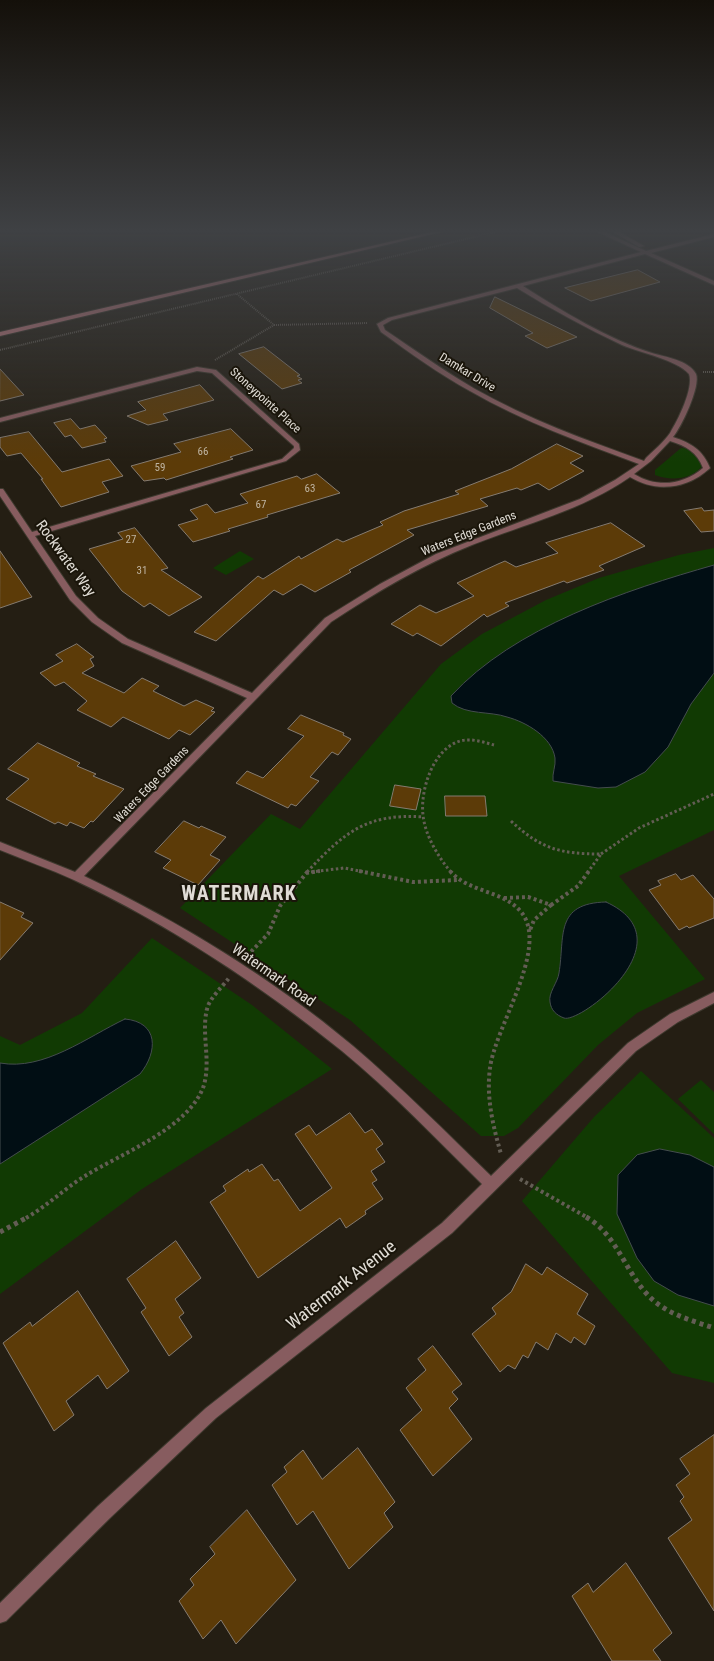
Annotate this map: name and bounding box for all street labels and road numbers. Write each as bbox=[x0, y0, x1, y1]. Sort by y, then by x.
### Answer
street label: Damkar Drive bbox=[436, 351, 498, 395]
street label: Stoneypointe Place bbox=[226, 365, 304, 437]
street label: Waters Edge Gardens bbox=[419, 508, 519, 560]
street label: Rockwater Way bbox=[31, 517, 99, 601]
street label: Waters Edge Gardens bbox=[112, 744, 192, 826]
street label: Watermark Road bbox=[228, 941, 318, 1011]
street label: Watermark Avenue bbox=[283, 1237, 401, 1335]

